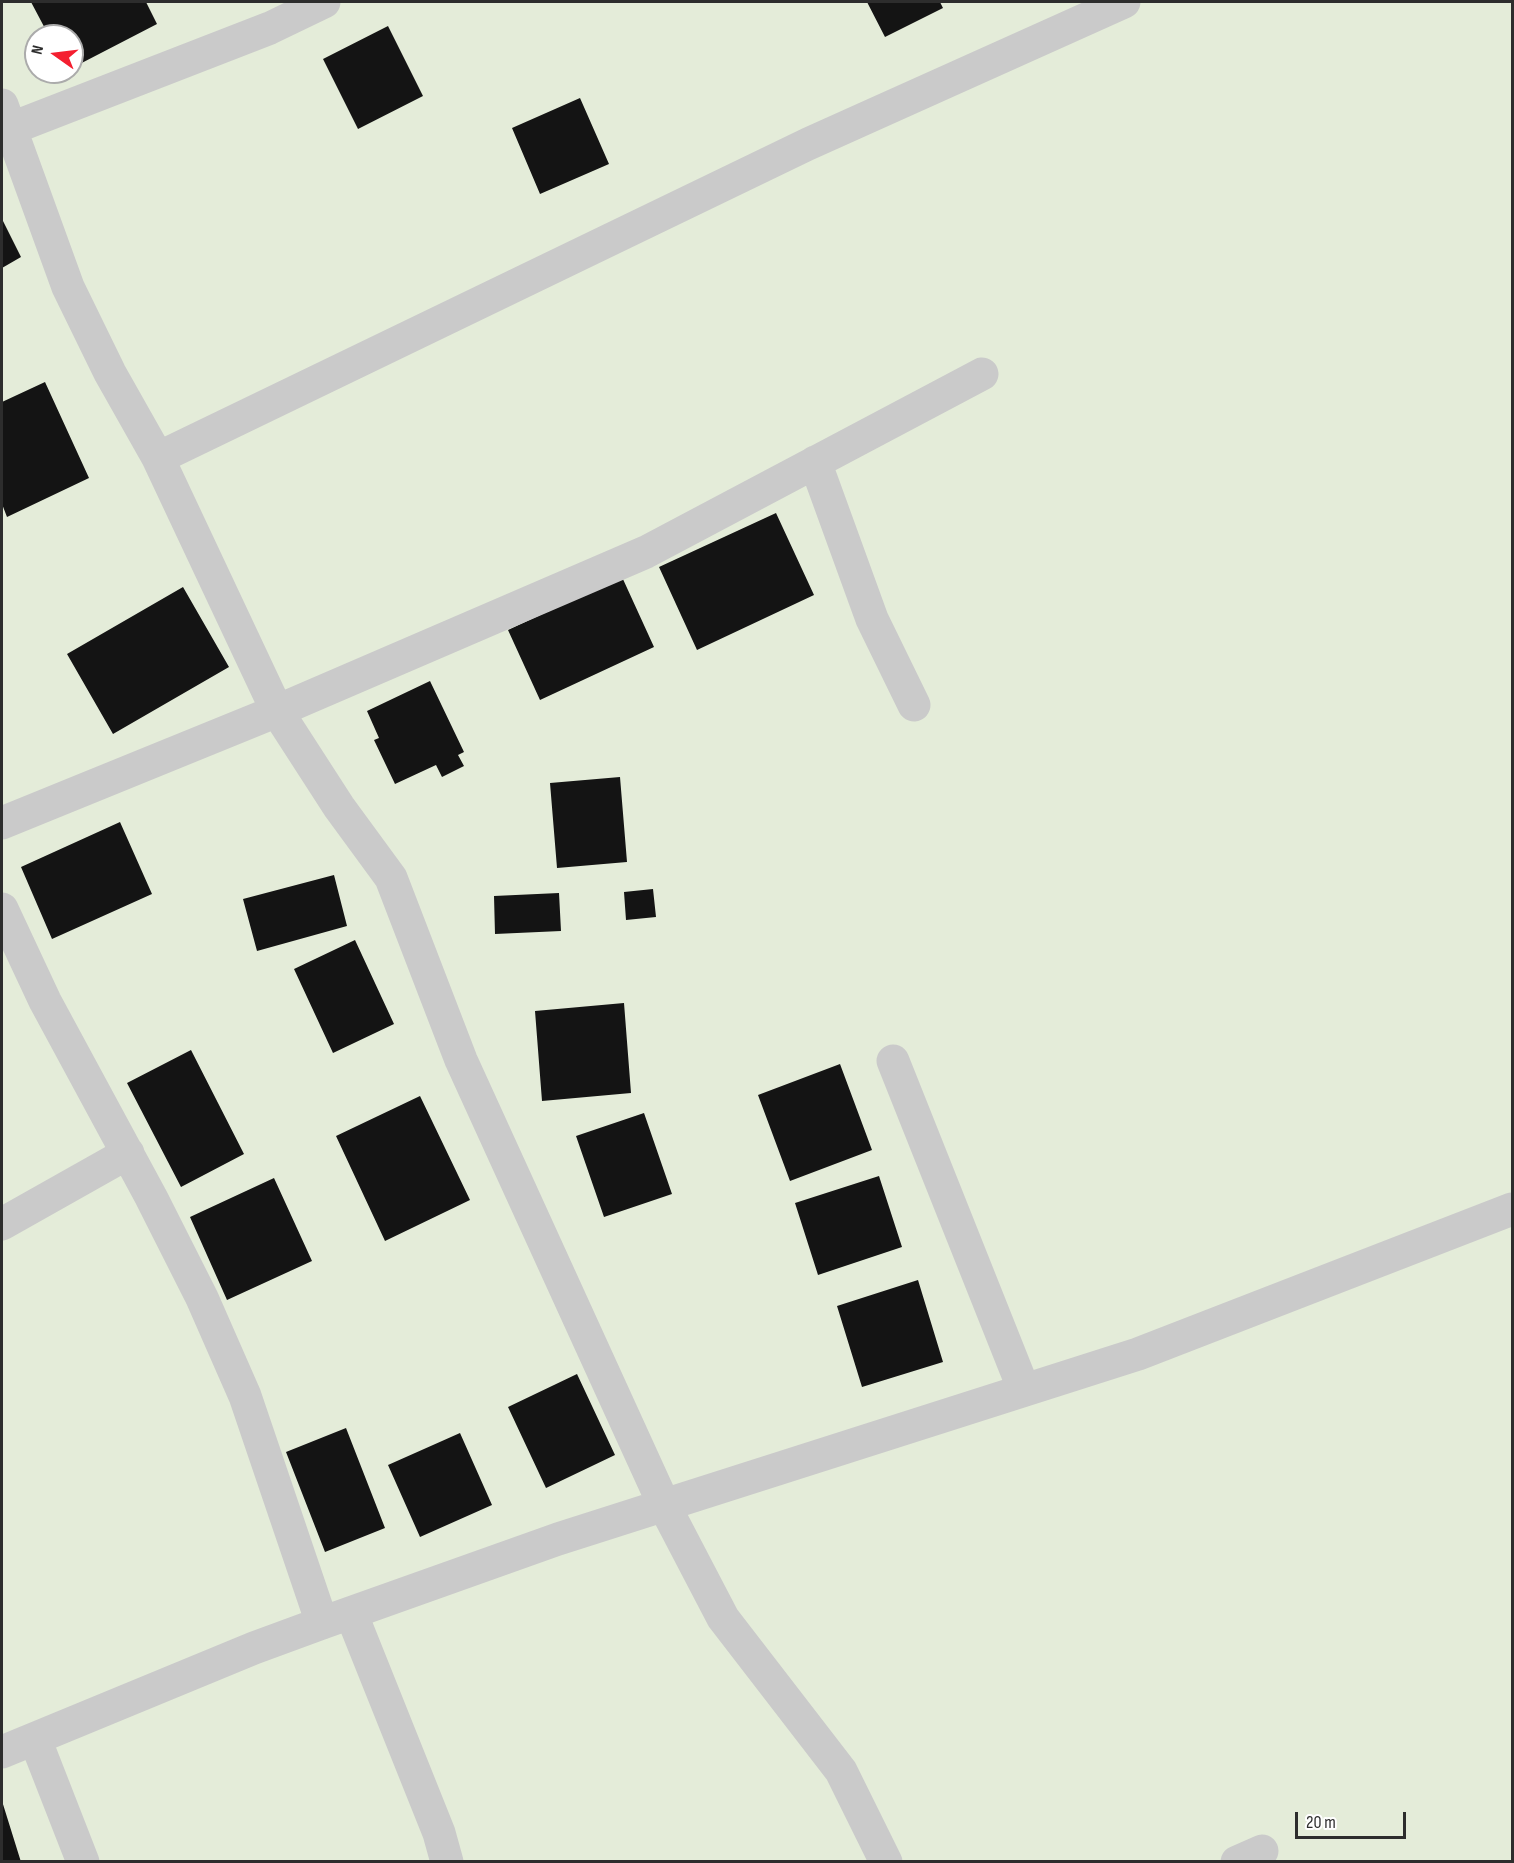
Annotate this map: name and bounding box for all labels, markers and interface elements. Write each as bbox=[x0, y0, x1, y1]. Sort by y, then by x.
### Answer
north arrow bbox=[24, 24, 84, 84]
text: N bbox=[28, 44, 48, 56]
scale bar bbox=[1298, 1800, 1409, 1838]
text: 20 m bbox=[1306, 1812, 1336, 1833]

